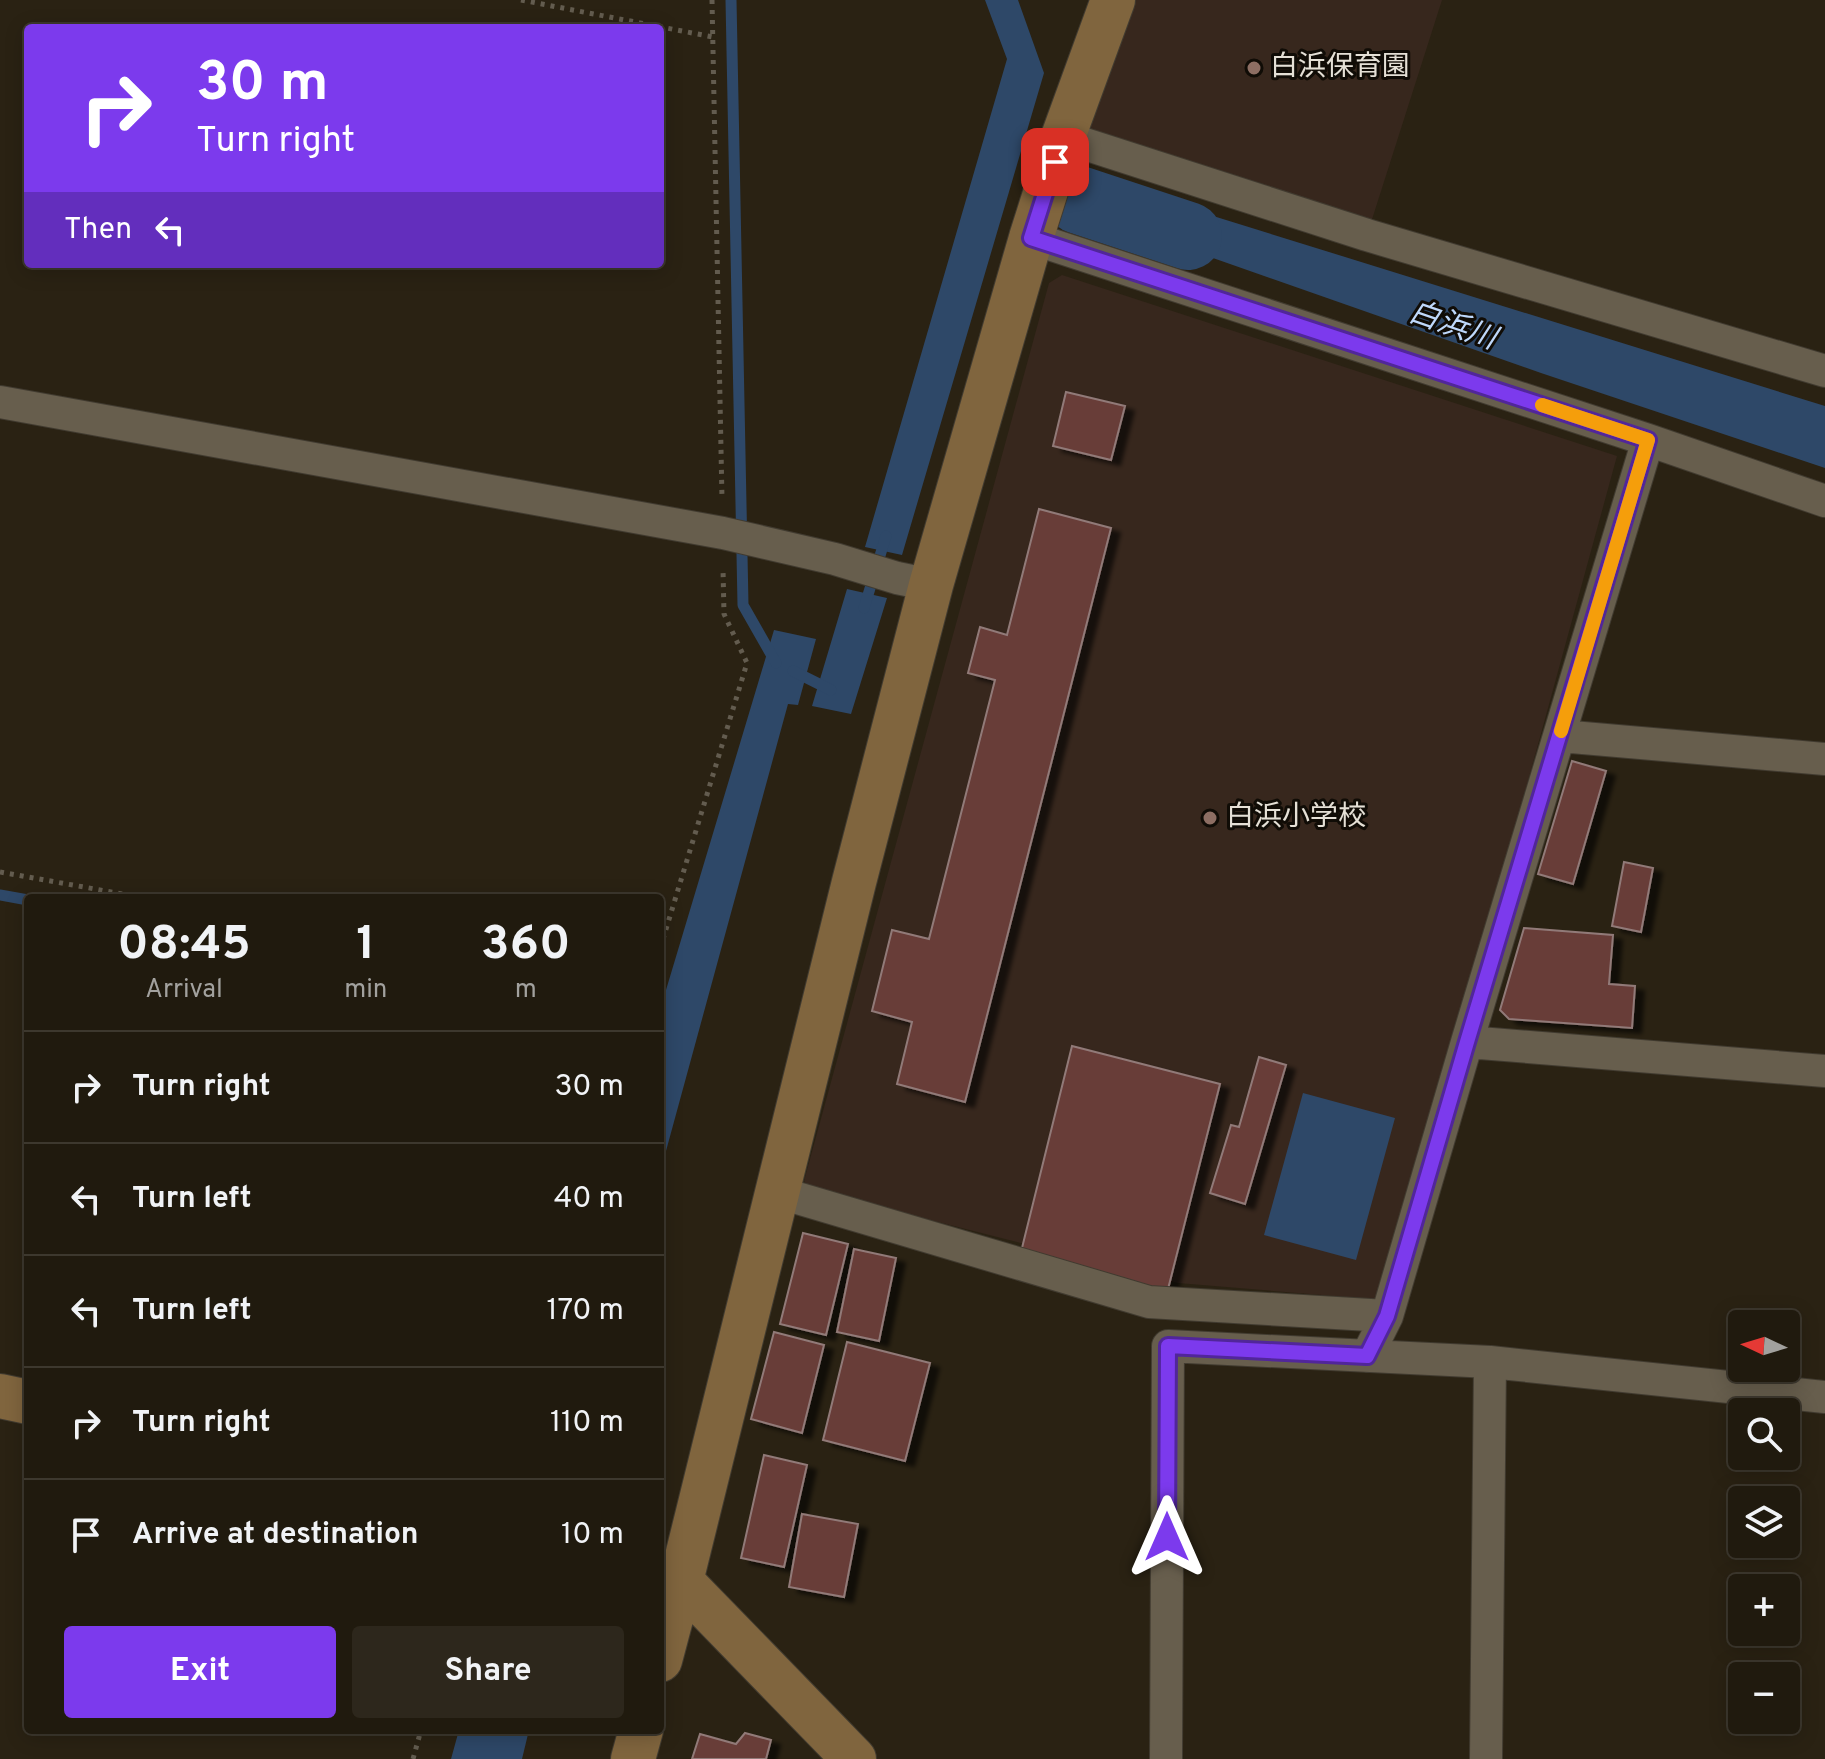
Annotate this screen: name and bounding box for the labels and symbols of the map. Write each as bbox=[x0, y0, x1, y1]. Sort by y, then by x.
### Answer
place label: 白浜保育園 bbox=[1270, 50, 1410, 86]
marker: 白浜保育園 bbox=[1245, 59, 1263, 77]
pin bbox=[1021, 128, 1089, 196]
water label: 白浜川 bbox=[1403, 295, 1503, 360]
place label: 白浜小学校 bbox=[1226, 800, 1366, 836]
marker: 白浜小学校 bbox=[1201, 809, 1219, 827]
north arrow bbox=[1728, 1310, 1800, 1382]
position arrow bbox=[1125, 1495, 1209, 1579]

